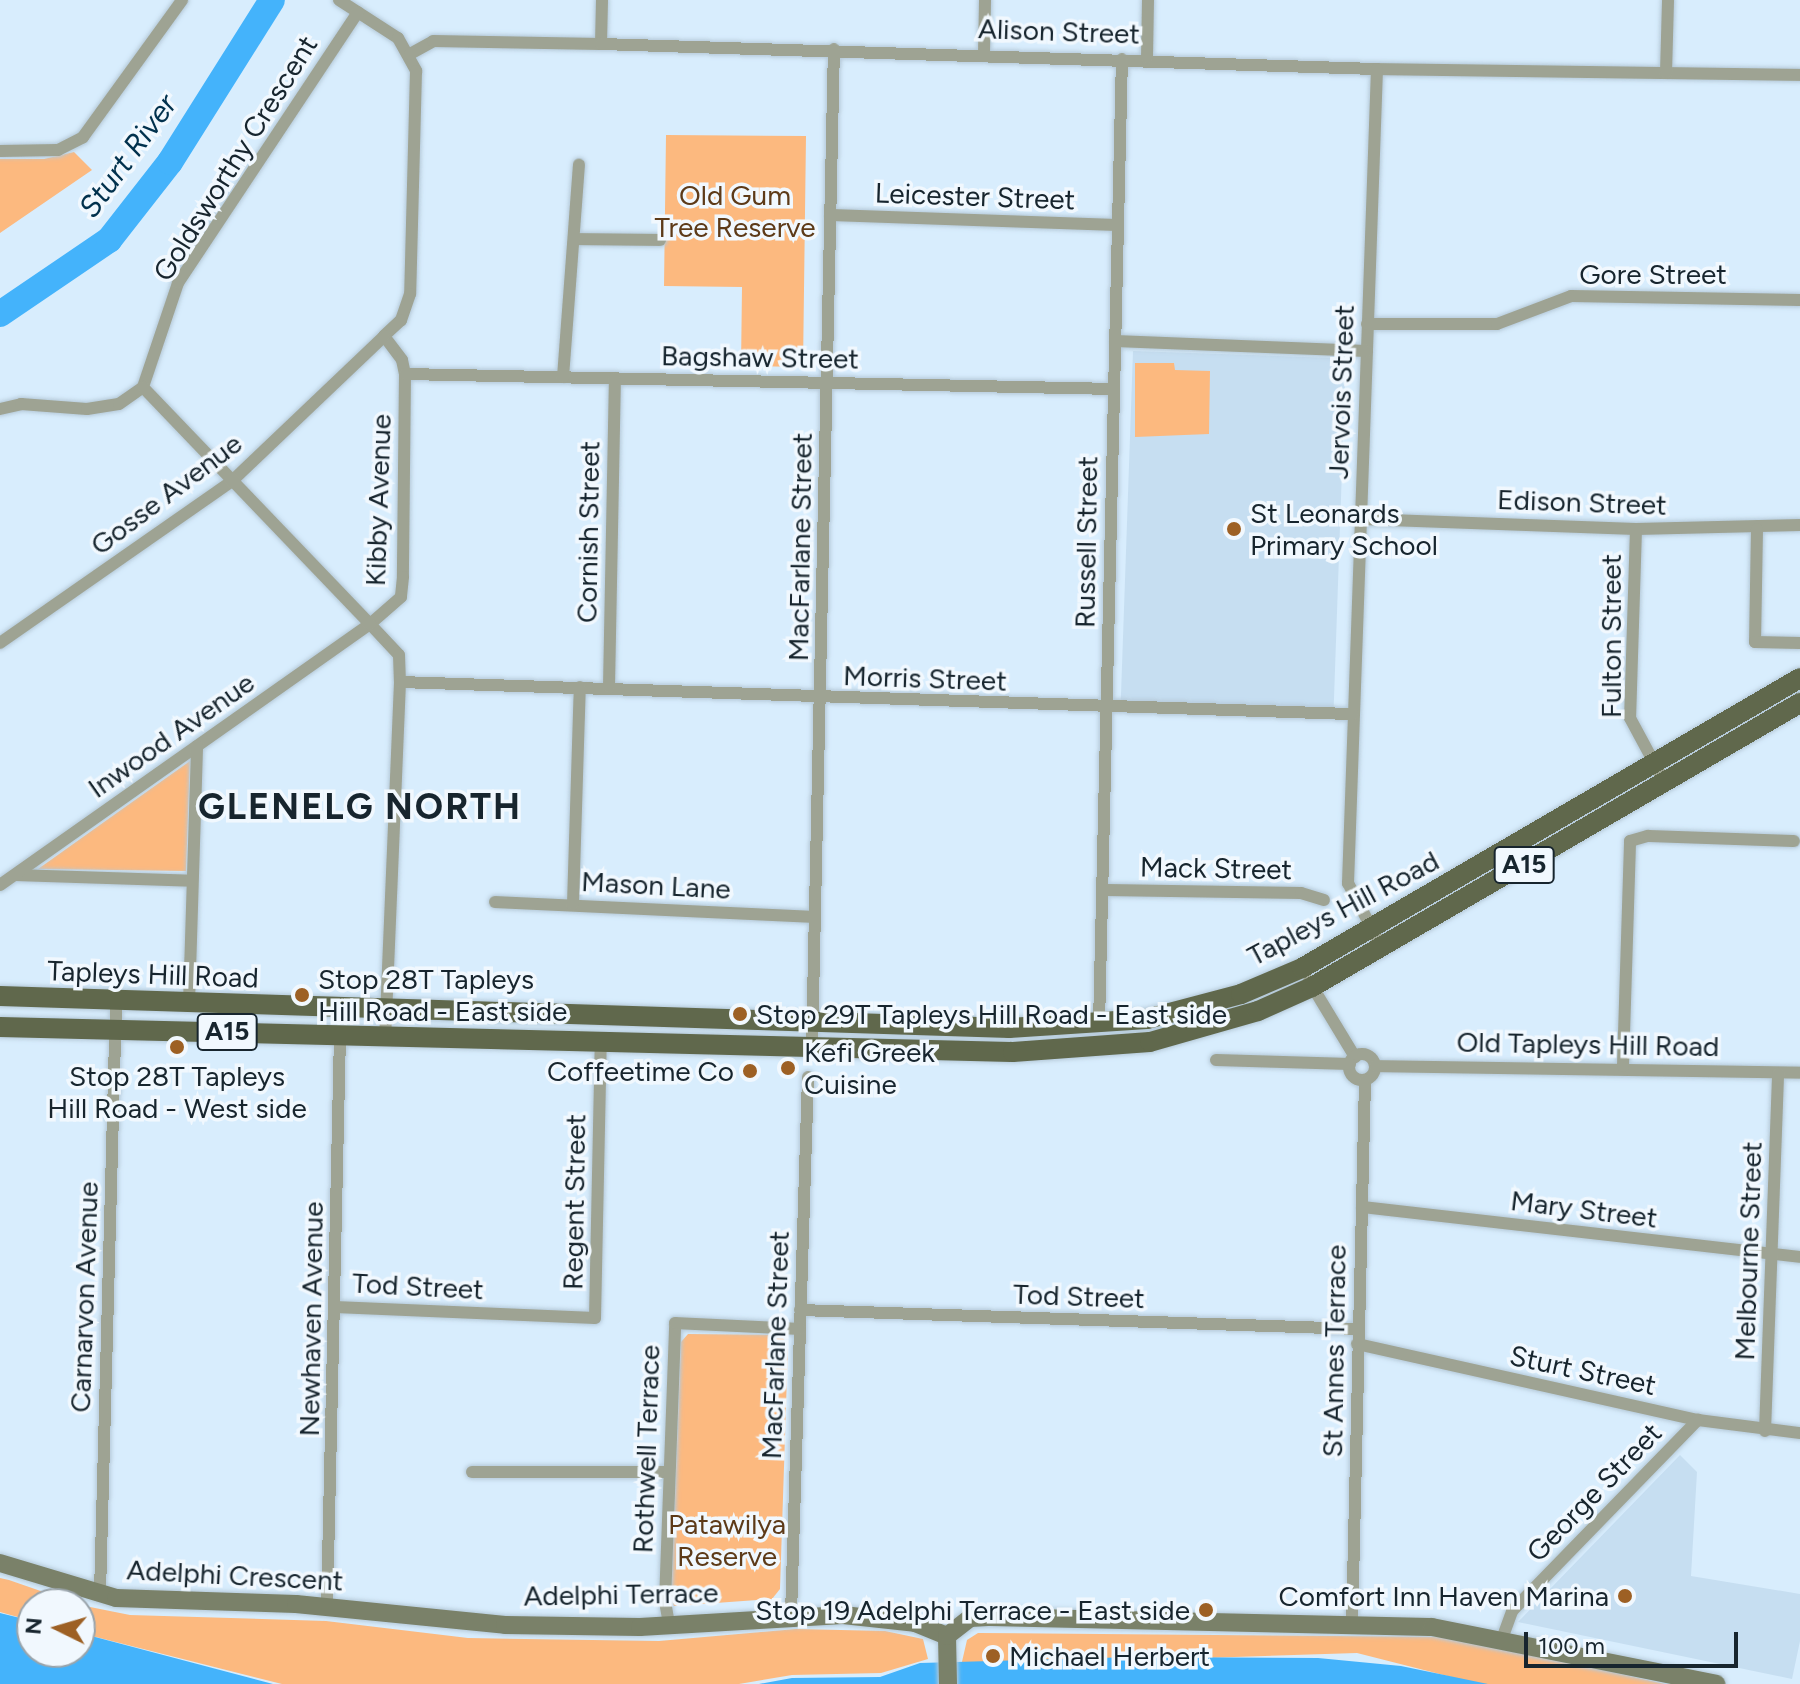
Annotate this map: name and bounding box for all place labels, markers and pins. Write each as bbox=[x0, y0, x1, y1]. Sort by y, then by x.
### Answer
place label: St Leonards Primary School bbox=[1250, 496, 1438, 562]
marker: St Leonards Primary School bbox=[1225, 520, 1243, 538]
place label: Stop 28T Tapleys Hill Road - East side bbox=[318, 962, 567, 1028]
marker: Stop 28T Tapleys Hill Road - East side bbox=[293, 986, 311, 1004]
place label: Stop 29T Tapleys Hill Road - East side bbox=[756, 997, 1227, 1031]
marker: Stop 29T Tapleys Hill Road - East side bbox=[731, 1005, 749, 1023]
place label: Kefi Greek Cuisine bbox=[804, 1035, 935, 1101]
marker: Stop 28T Tapleys Hill Road - West side bbox=[168, 1038, 186, 1056]
place label: Coffeetime Co bbox=[547, 1054, 734, 1088]
place label: Stop 28T Tapleys Hill Road - West side bbox=[47, 1059, 307, 1125]
marker: Kefi Greek Cuisine bbox=[779, 1059, 797, 1077]
marker: Coffeetime Co bbox=[741, 1062, 759, 1080]
place label: Comfort Inn Haven Marina bbox=[1279, 1579, 1609, 1613]
marker: Comfort Inn Haven Marina bbox=[1616, 1587, 1634, 1605]
place label: Stop 19 Adelphi Terrace - East side bbox=[755, 1593, 1190, 1627]
marker: Stop 19 Adelphi Terrace - East side bbox=[1197, 1601, 1215, 1619]
place label: Michael Herbert bbox=[1009, 1639, 1210, 1673]
marker: Michael Herbert bbox=[984, 1647, 1002, 1665]

